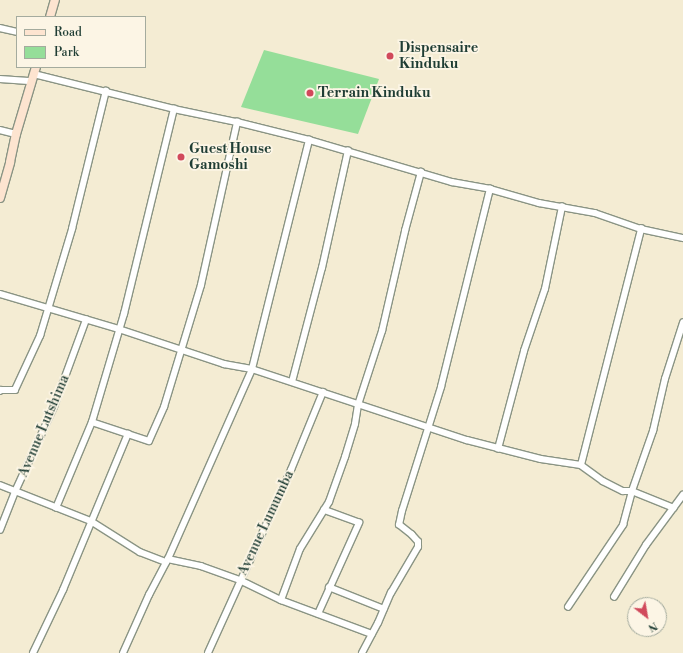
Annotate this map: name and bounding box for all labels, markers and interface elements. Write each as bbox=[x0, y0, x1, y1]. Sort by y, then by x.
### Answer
legend bbox=[16, 16, 146, 68]
text: Road bbox=[54, 25, 82, 40]
place label: Dispensaire Kinduku bbox=[399, 40, 478, 72]
text: Park bbox=[54, 45, 79, 60]
marker: Dispensaire Kinduku bbox=[384, 50, 396, 62]
place label: Terrain Kinduku bbox=[318, 85, 431, 101]
marker: Terrain Kinduku bbox=[305, 88, 315, 98]
place label: Guest House Gamoshi bbox=[189, 141, 271, 174]
marker: Guest House Gamoshi bbox=[176, 152, 186, 162]
street label: Avenue Lutshima bbox=[15, 372, 73, 480]
street label: Avenue Lumumba bbox=[234, 468, 298, 578]
north arrow bbox=[627, 597, 667, 637]
text: N bbox=[645, 618, 660, 635]

